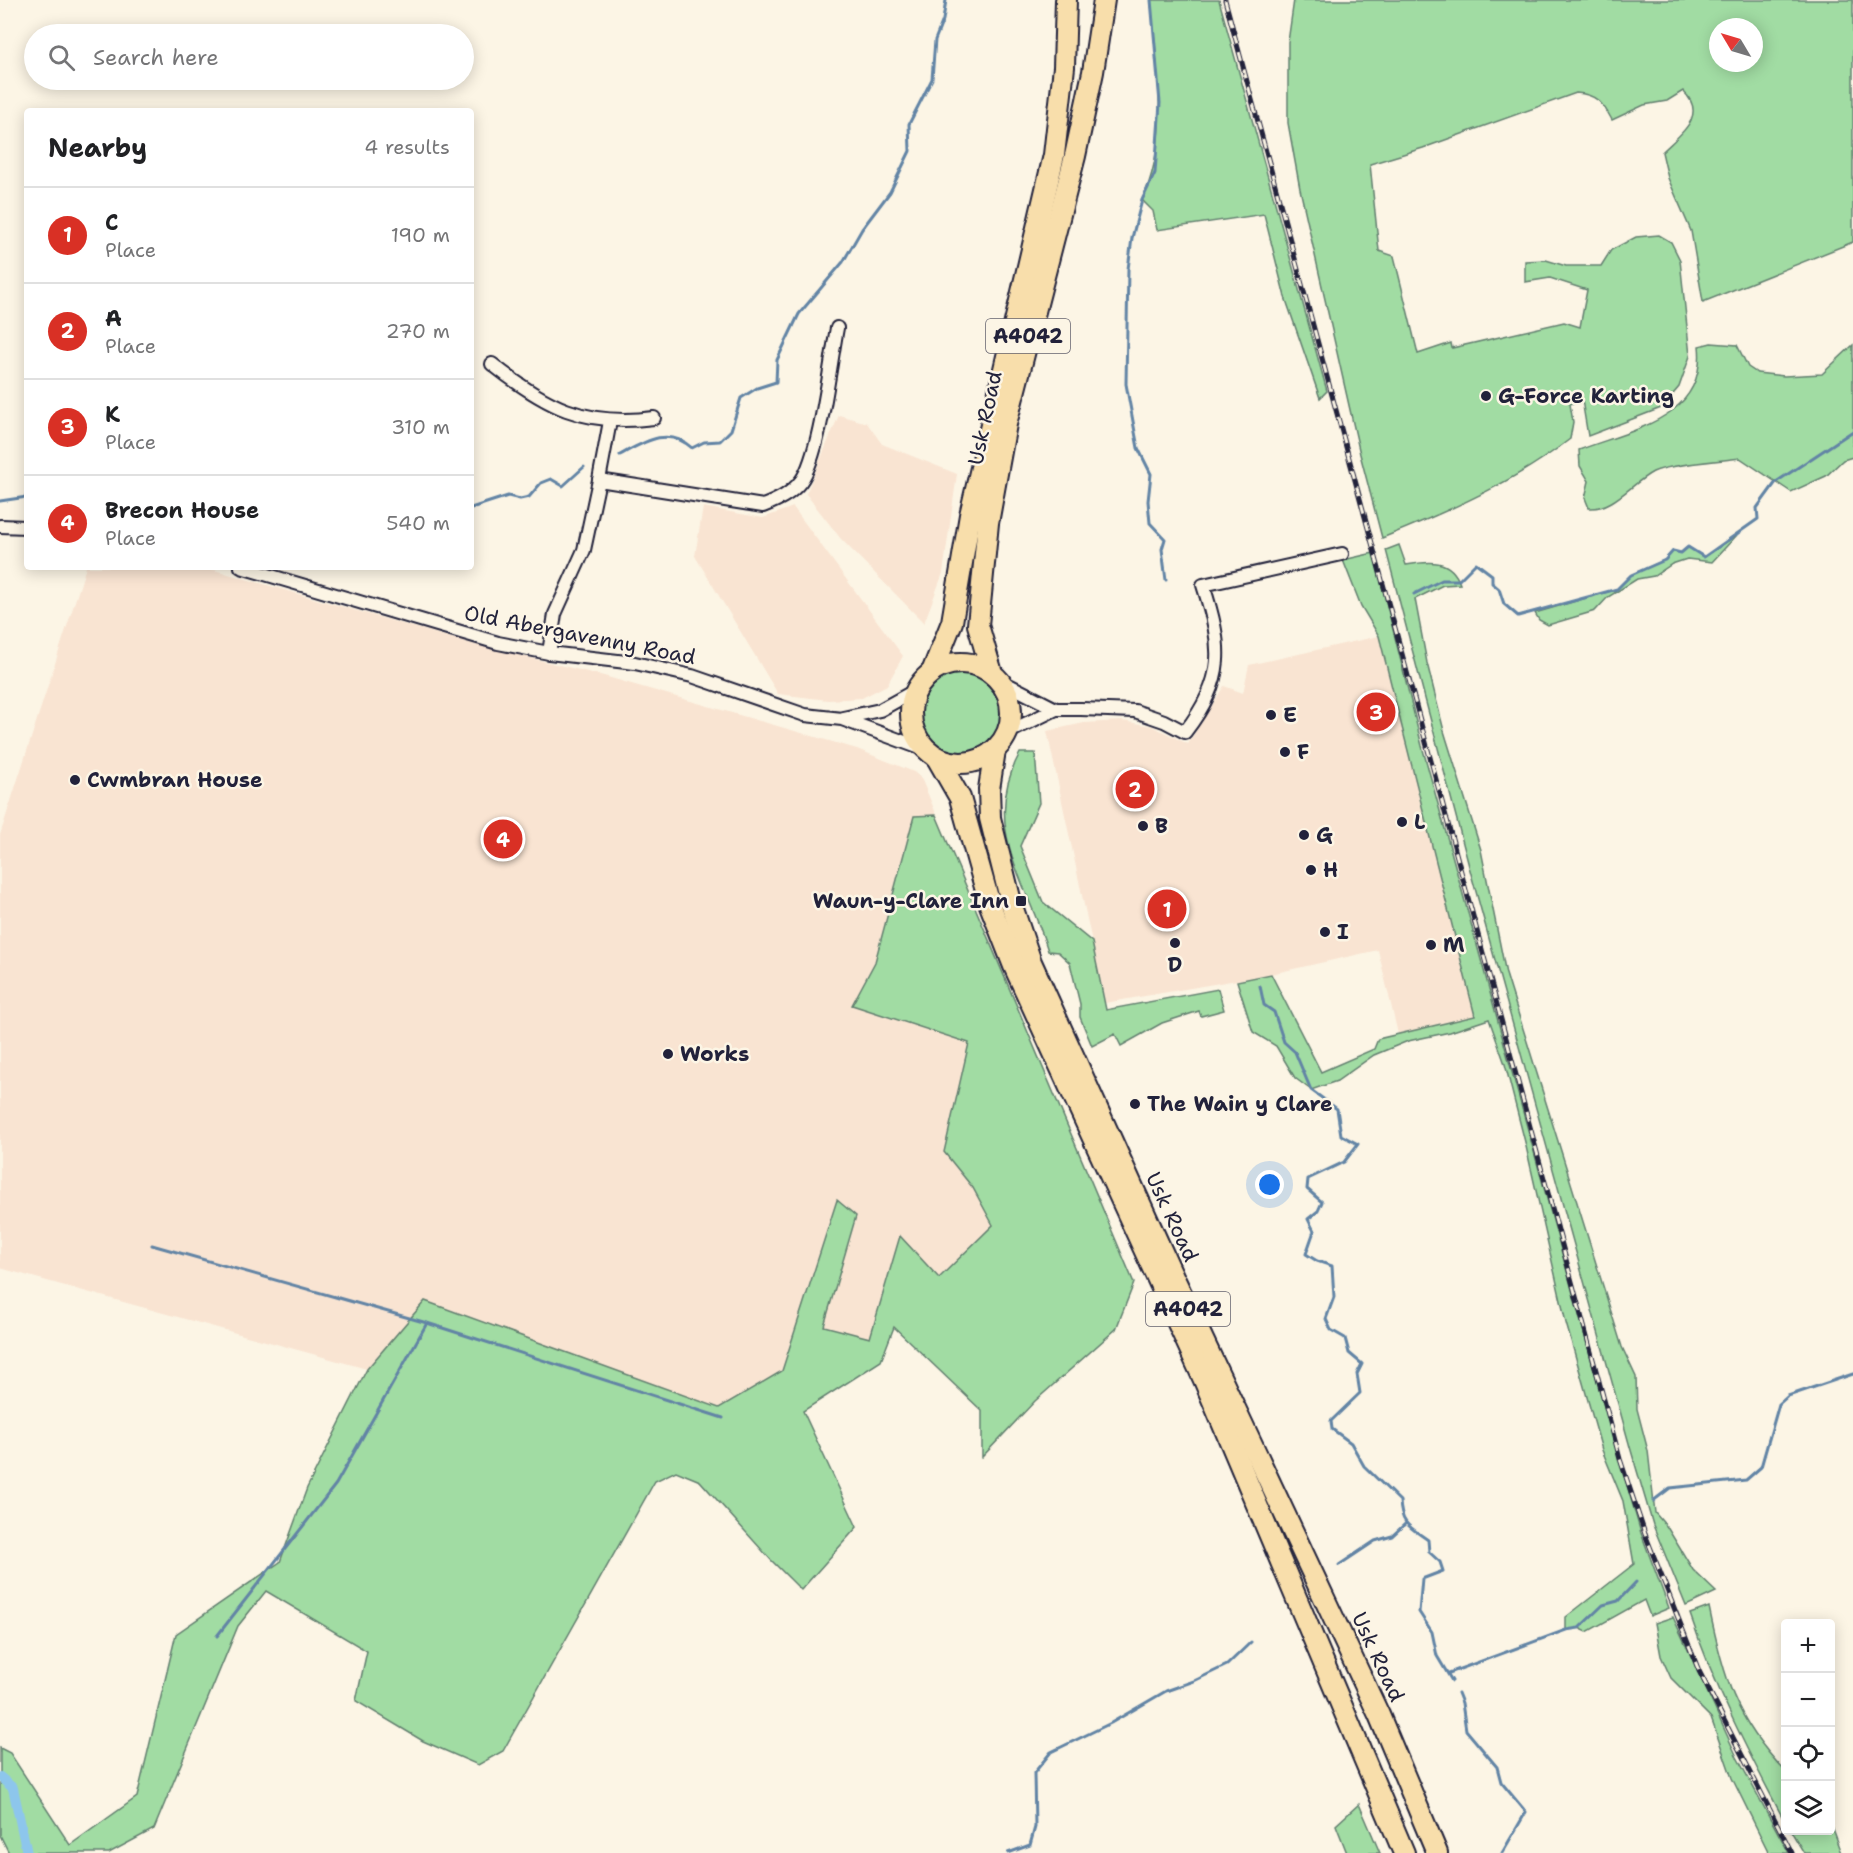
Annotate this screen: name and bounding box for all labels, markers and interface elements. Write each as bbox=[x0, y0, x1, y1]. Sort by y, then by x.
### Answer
north arrow bbox=[1709, 18, 1763, 72]
search box bbox=[24, 24, 474, 90]
icon: search bbox=[45, 41, 78, 74]
text: Search here bbox=[93, 43, 219, 72]
text: Nearby bbox=[48, 130, 147, 165]
text: 4 results bbox=[364, 134, 450, 160]
text: C bbox=[105, 208, 119, 237]
text: 1 bbox=[63, 222, 72, 248]
text: 190 m bbox=[391, 222, 450, 248]
text: Place bbox=[105, 237, 156, 263]
text: A bbox=[105, 304, 122, 333]
text: 2 bbox=[61, 318, 75, 344]
text: 270 m bbox=[386, 318, 450, 344]
road number: A4042 bbox=[986, 319, 1070, 353]
text: Place bbox=[105, 333, 156, 359]
street label: Usk Road bbox=[961, 368, 1009, 468]
place label: G-Force Karting bbox=[1498, 382, 1674, 410]
marker: G-Force Karting bbox=[1479, 389, 1493, 403]
text: K bbox=[105, 400, 120, 429]
text: 3 bbox=[61, 414, 75, 440]
text: 310 m bbox=[391, 414, 450, 440]
text: Place bbox=[105, 429, 156, 455]
text: Brecon House bbox=[105, 496, 259, 525]
text: 4 bbox=[61, 510, 75, 536]
text: 540 m bbox=[386, 510, 450, 536]
text: Place bbox=[105, 525, 156, 551]
street label: Old Abergavenny Road bbox=[462, 599, 698, 671]
pin: 3 bbox=[1356, 690, 1396, 734]
place label: E bbox=[1283, 701, 1297, 729]
marker: E bbox=[1264, 708, 1278, 722]
place label: F bbox=[1297, 738, 1309, 766]
marker: F bbox=[1278, 745, 1292, 759]
place label: Cwmbran House bbox=[87, 766, 263, 794]
pin: 2 bbox=[1116, 766, 1154, 812]
marker: Cwmbran House bbox=[68, 773, 82, 787]
place label: L bbox=[1414, 808, 1425, 836]
place label: B bbox=[1155, 812, 1168, 840]
marker: L bbox=[1395, 815, 1409, 829]
pin: 4 bbox=[484, 816, 522, 862]
marker: B bbox=[1136, 819, 1150, 833]
place label: G bbox=[1316, 821, 1333, 849]
marker: G bbox=[1297, 828, 1311, 842]
place label: H bbox=[1323, 856, 1338, 884]
marker: H bbox=[1304, 863, 1318, 877]
pin: 1 bbox=[1148, 886, 1186, 932]
place label: Waun-y-Clare Inn bbox=[813, 887, 1009, 915]
marker: Waun-y-Clare Inn bbox=[1014, 894, 1028, 908]
place label: I bbox=[1337, 918, 1349, 946]
marker: I bbox=[1318, 925, 1332, 939]
place label: M bbox=[1443, 931, 1465, 959]
marker: D bbox=[1168, 936, 1182, 950]
marker: M bbox=[1424, 938, 1438, 952]
place label: D bbox=[1168, 951, 1182, 979]
place label: Works bbox=[680, 1040, 749, 1068]
marker: Works bbox=[661, 1047, 675, 1061]
place label: The Wain y Clare bbox=[1147, 1090, 1333, 1118]
marker: The Wain y Clare bbox=[1128, 1097, 1142, 1111]
street label: Usk Road bbox=[1139, 1168, 1205, 1266]
your location bbox=[1255, 1170, 1284, 1199]
road number: A4042 bbox=[1146, 1292, 1230, 1326]
street label: Usk Road bbox=[1345, 1608, 1411, 1706]
map controls bbox=[1781, 1619, 1835, 1835]
button: + bbox=[1781, 1619, 1835, 1673]
button: − bbox=[1781, 1673, 1835, 1727]
button: locate bbox=[1781, 1727, 1835, 1781]
button: layers bbox=[1781, 1781, 1835, 1835]

